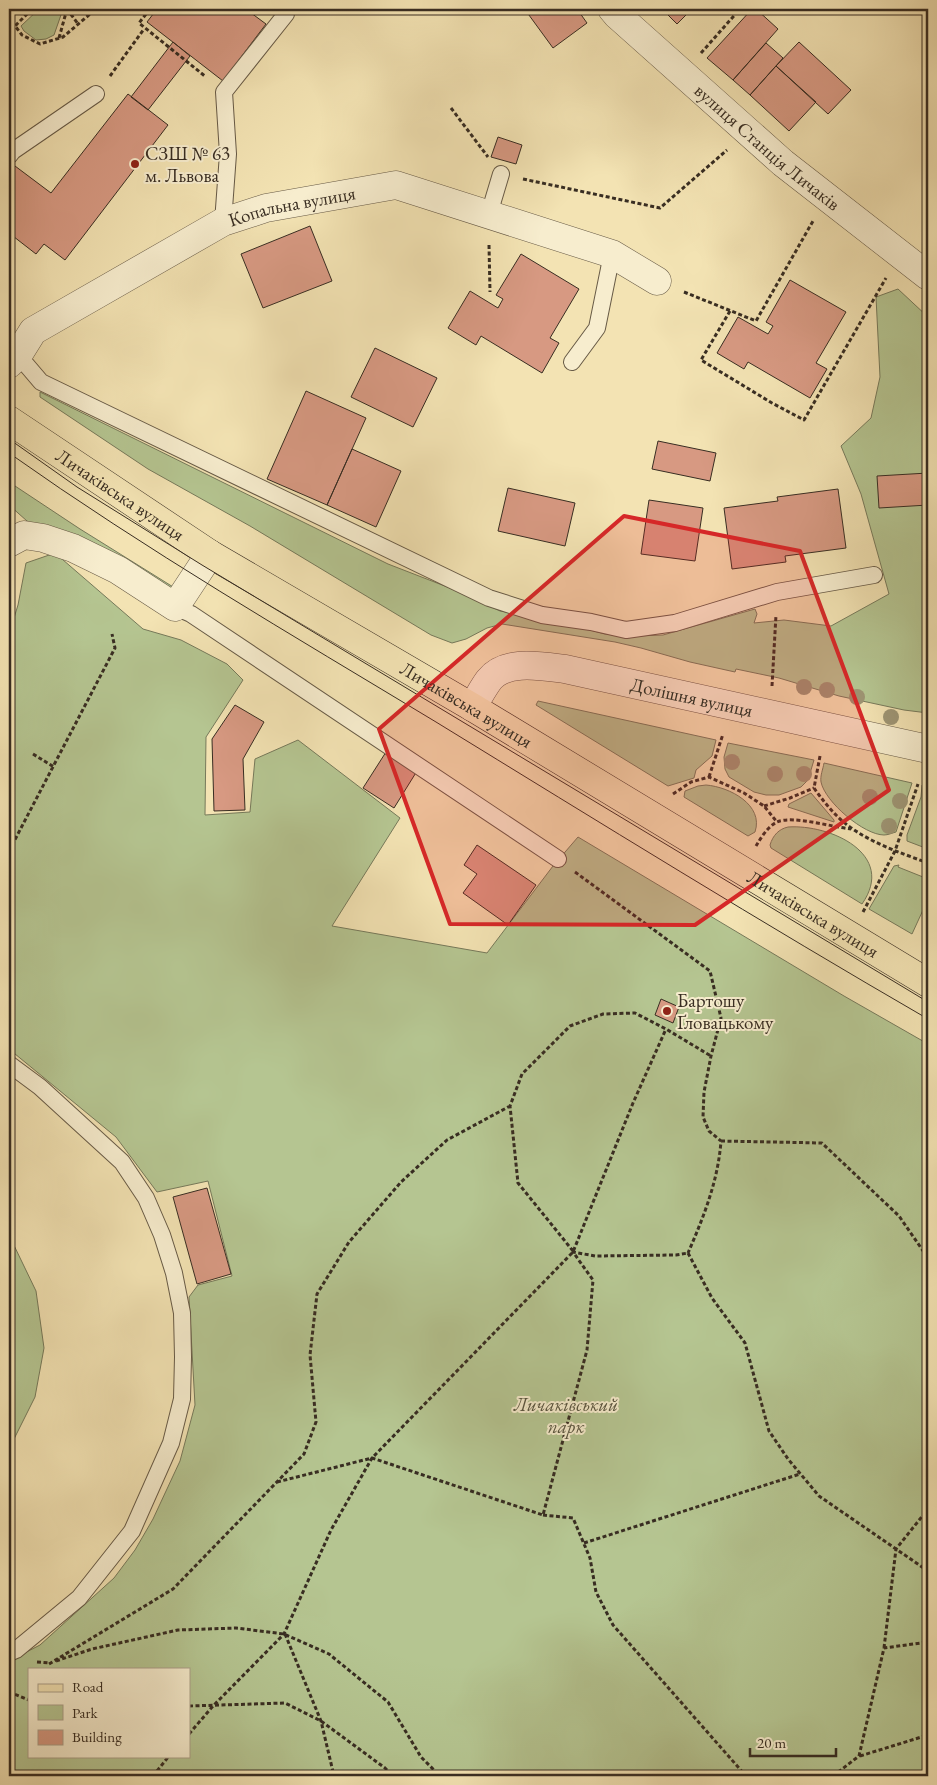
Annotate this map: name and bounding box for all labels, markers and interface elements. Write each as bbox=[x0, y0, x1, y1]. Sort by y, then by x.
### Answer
street label: вулиця Станція Личаків bbox=[689, 78, 845, 216]
place label: СЗШ № 63 м. Львова bbox=[145, 141, 230, 188]
marker: СЗШ № 63 м. Львова bbox=[129, 158, 141, 170]
street label: Копальна вулиця bbox=[225, 180, 358, 232]
street label: Личаківська вулиця bbox=[51, 443, 190, 547]
street label: Личаківська вулиця bbox=[396, 656, 538, 754]
street label: Долішня вулиця bbox=[628, 672, 756, 723]
street label: Личаківська вулиця bbox=[743, 865, 884, 964]
place label: Бартошу Ґловацькому bbox=[677, 988, 774, 1035]
marker: Бартошу Ґловацькому bbox=[661, 1005, 673, 1017]
park label: Личаківський парк bbox=[513, 1392, 618, 1439]
legend bbox=[28, 1668, 190, 1758]
text: Road bbox=[72, 1677, 104, 1696]
text: Park bbox=[72, 1703, 99, 1722]
scale bar bbox=[750, 1725, 836, 1757]
text: Building bbox=[72, 1727, 122, 1746]
text: 20 m bbox=[757, 1733, 786, 1752]

